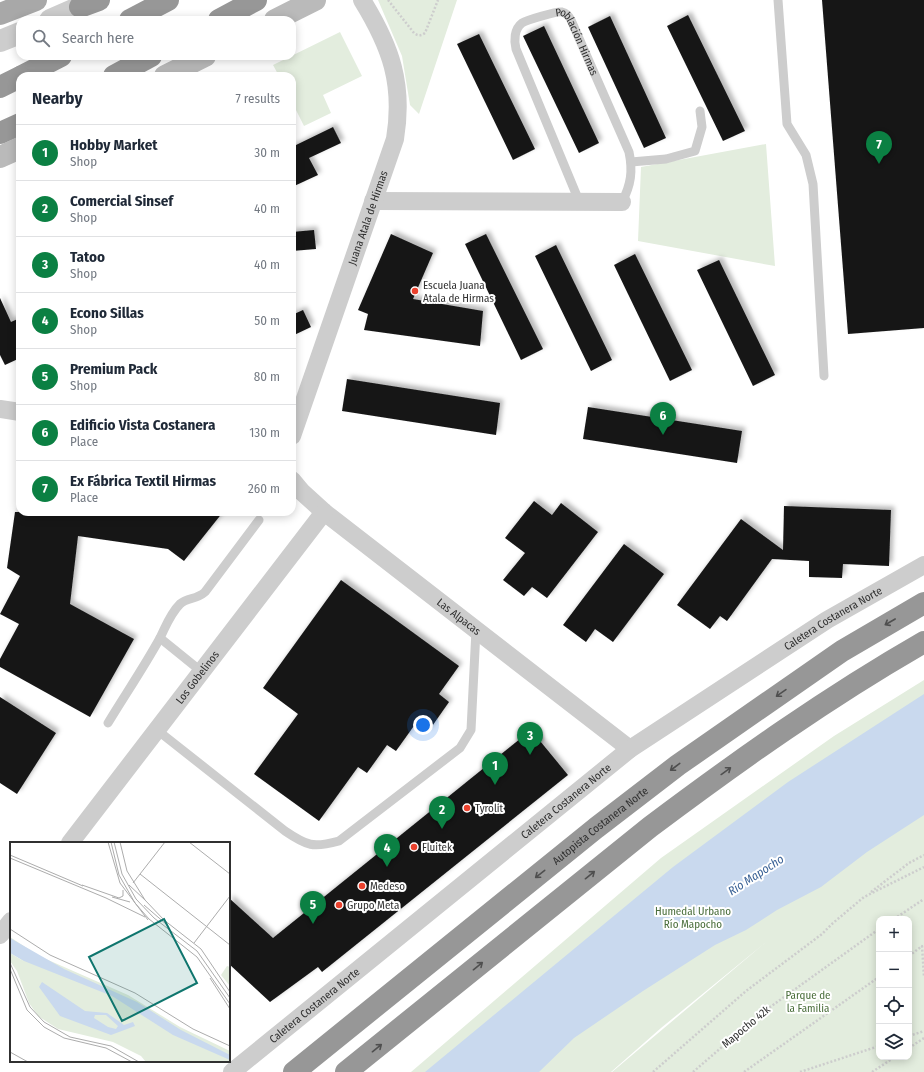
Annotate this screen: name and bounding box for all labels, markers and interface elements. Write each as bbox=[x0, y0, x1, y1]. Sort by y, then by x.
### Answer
street label: Población Hirmas bbox=[555, 5, 601, 78]
search box bbox=[16, 16, 296, 60]
icon: search bbox=[30, 27, 52, 49]
text: Search here bbox=[62, 29, 134, 47]
text: Nearby bbox=[32, 88, 83, 109]
text: 7 results bbox=[236, 91, 280, 106]
pin: 7 bbox=[866, 131, 892, 164]
text: Hobby Market bbox=[70, 136, 158, 154]
text: 1 bbox=[42, 145, 48, 160]
text: 30 m bbox=[254, 145, 280, 160]
text: Shop bbox=[70, 154, 97, 169]
street label: Juana Atala de Hirmas bbox=[345, 169, 390, 267]
text: Comercial Sinsef bbox=[70, 192, 173, 210]
text: 2 bbox=[42, 201, 48, 216]
text: 40 m bbox=[254, 201, 280, 216]
text: Shop bbox=[70, 210, 97, 225]
text: Tatoo bbox=[70, 248, 105, 266]
text: 3 bbox=[42, 257, 48, 272]
text: 40 m bbox=[254, 257, 280, 272]
text: Shop bbox=[70, 266, 97, 281]
place label: Escuela Juana Atala de Hirmas bbox=[423, 279, 494, 305]
marker: Escuela Juana Atala de Hirmas bbox=[410, 286, 420, 296]
text: Econo Sillas bbox=[70, 304, 144, 322]
text: 4 bbox=[42, 313, 48, 328]
text: 50 m bbox=[254, 313, 280, 328]
text: Shop bbox=[70, 322, 97, 337]
text: Premium Pack bbox=[70, 360, 157, 378]
text: 5 bbox=[42, 369, 48, 384]
text: 80 m bbox=[254, 369, 280, 384]
text: Shop bbox=[70, 378, 97, 393]
pin: 6 bbox=[650, 402, 676, 435]
text: Edificio Vista Costanera bbox=[70, 416, 215, 434]
text: 6 bbox=[42, 425, 48, 440]
text: 130 m bbox=[249, 425, 280, 440]
text: Place bbox=[70, 434, 98, 449]
text: Ex Fábrica Textil Hirmas bbox=[70, 472, 216, 490]
text: 7 bbox=[42, 481, 48, 496]
text: 260 m bbox=[248, 481, 280, 496]
text: Place bbox=[70, 490, 98, 505]
street label: Caletera Costanera Norte bbox=[781, 584, 884, 653]
street label: Las Alpacas bbox=[434, 595, 484, 638]
one-way arrow bbox=[884, 618, 896, 626]
street label: Los Gobelinos bbox=[173, 648, 222, 706]
one-way arrow bbox=[776, 689, 787, 697]
your location bbox=[413, 715, 433, 735]
pin: 3 bbox=[517, 722, 543, 755]
pin: 1 bbox=[482, 752, 508, 785]
street label: Caletera Costanera Norte bbox=[518, 761, 614, 841]
one-way arrow bbox=[669, 763, 680, 772]
one-way arrow bbox=[721, 767, 732, 775]
street label: Autopista Costanera Norte bbox=[550, 784, 651, 867]
pin: 2 bbox=[429, 796, 455, 829]
place label: Tyrolit bbox=[475, 802, 504, 815]
marker: Tyrolit bbox=[462, 803, 472, 813]
pin: 4 bbox=[374, 834, 400, 867]
place label: Fluitek bbox=[422, 841, 453, 854]
inset map bbox=[10, 842, 230, 1062]
marker: Fluitek bbox=[409, 842, 419, 852]
water label: Río Mapocho bbox=[726, 852, 786, 898]
one-way arrow bbox=[534, 870, 545, 878]
one-way arrow bbox=[584, 871, 595, 880]
place label: Medeso bbox=[370, 880, 405, 893]
marker: Medeso bbox=[357, 881, 367, 891]
pin: 5 bbox=[300, 891, 326, 924]
place label: Grupo Meta bbox=[347, 899, 399, 912]
marker: Grupo Meta bbox=[334, 900, 344, 910]
park label: Humedal Urbano Río Mapocho bbox=[655, 905, 731, 931]
map controls bbox=[876, 916, 912, 1060]
button: + bbox=[876, 916, 912, 952]
button: − bbox=[876, 952, 912, 988]
one-way arrow bbox=[472, 962, 483, 970]
street label: Caletera Costanera Norte bbox=[267, 965, 362, 1046]
button: locate bbox=[876, 988, 912, 1024]
park label: Parque de la Familia bbox=[785, 989, 831, 1015]
street label: Mapocho 42k bbox=[719, 1003, 773, 1051]
button: layers bbox=[876, 1024, 912, 1060]
one-way arrow bbox=[371, 1043, 382, 1052]

